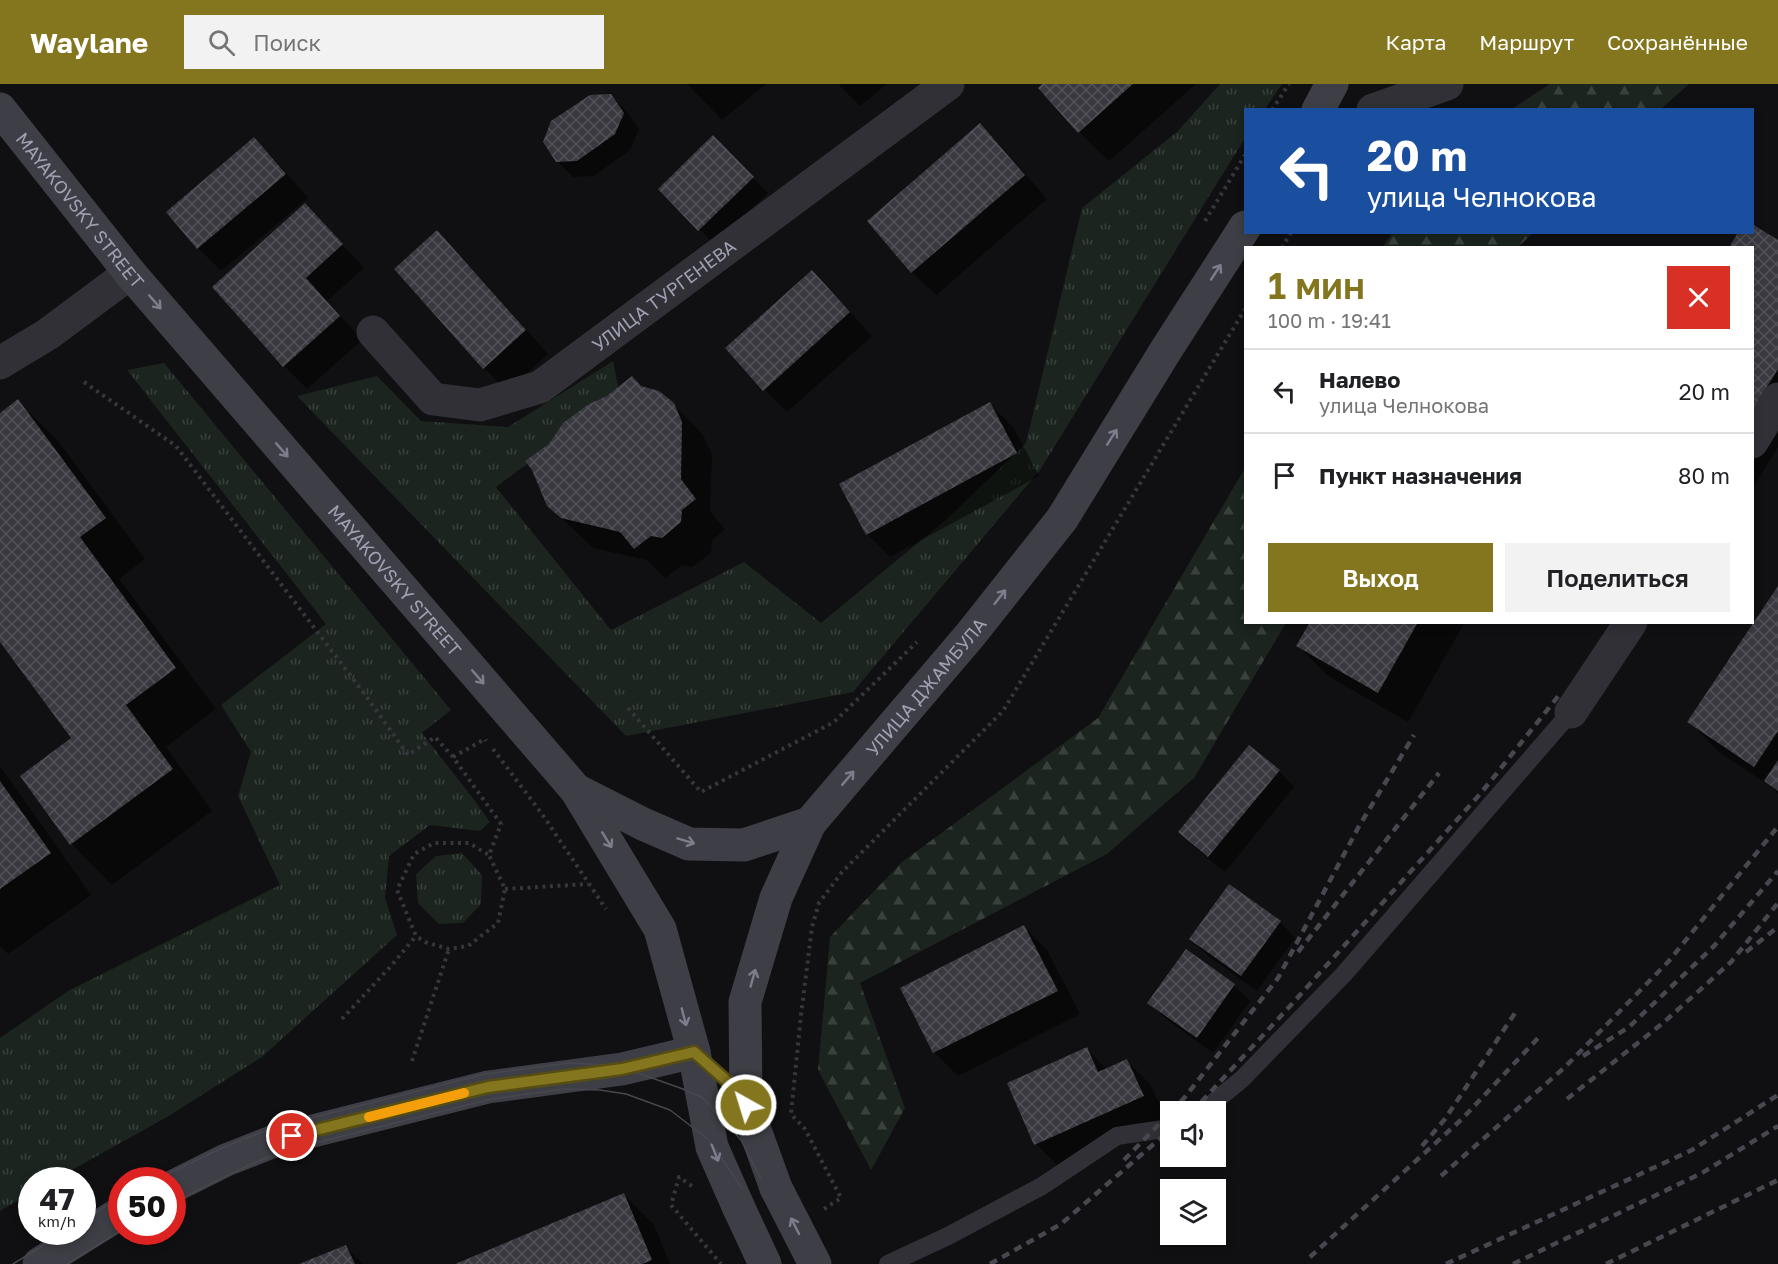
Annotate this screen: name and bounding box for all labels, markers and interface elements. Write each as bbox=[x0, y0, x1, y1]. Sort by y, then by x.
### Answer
search box bbox=[184, 15, 604, 69]
text: Waylane bbox=[30, 26, 148, 59]
icon: search bbox=[205, 26, 238, 59]
text: Поиск bbox=[253, 29, 321, 56]
text: Карта bbox=[1385, 29, 1446, 55]
text: Маршрут bbox=[1479, 29, 1574, 55]
text: Сохранённые bbox=[1607, 29, 1748, 55]
street label: MAYAKOVSKY STREET bbox=[12, 128, 149, 292]
text: 20 m bbox=[1367, 130, 1467, 180]
icon: left bbox=[1268, 132, 1346, 210]
text: улица Челнокова bbox=[1367, 181, 1597, 213]
street label: УЛИЦА ТУРГЕНЕВА bbox=[587, 235, 740, 356]
text: 1 мин bbox=[1268, 264, 1365, 307]
one-way arrow bbox=[1210, 265, 1222, 281]
button: close bbox=[1667, 266, 1730, 329]
one-way arrow bbox=[148, 294, 162, 309]
text: 100 m · 19:41 bbox=[1268, 308, 1391, 332]
text: Налево bbox=[1319, 366, 1401, 393]
icon: left bbox=[1268, 375, 1301, 408]
text: 20 m bbox=[1679, 378, 1730, 405]
text: улица Челнокова bbox=[1319, 393, 1489, 417]
one-way arrow bbox=[1106, 429, 1119, 446]
one-way arrow bbox=[276, 442, 289, 458]
icon: arrive bbox=[1268, 459, 1301, 492]
text: Пункт назначения bbox=[1319, 462, 1522, 489]
text: 80 m bbox=[1678, 462, 1730, 489]
street label: MAYAKOVSKY STREET bbox=[324, 500, 466, 660]
button: Выход bbox=[1268, 543, 1493, 612]
button: Поделиться bbox=[1505, 543, 1730, 612]
one-way arrow bbox=[994, 589, 1007, 605]
street label: УЛИЦА ДЖАМБУЛА bbox=[861, 613, 991, 760]
one-way arrow bbox=[471, 669, 485, 684]
one-way arrow bbox=[841, 771, 855, 786]
one-way arrow bbox=[601, 831, 613, 848]
one-way arrow bbox=[676, 836, 695, 847]
one-way arrow bbox=[748, 968, 759, 987]
one-way arrow bbox=[679, 1007, 691, 1026]
position arrow bbox=[714, 1073, 778, 1137]
map controls bbox=[1160, 1101, 1226, 1245]
button: sound bbox=[1160, 1101, 1226, 1167]
pin bbox=[266, 1110, 317, 1161]
icon: arrive bbox=[275, 1119, 308, 1152]
one-way arrow bbox=[711, 1144, 722, 1162]
speed limit sign: 50 bbox=[108, 1167, 186, 1245]
button: layers bbox=[1160, 1179, 1226, 1245]
text: 47 bbox=[39, 1181, 75, 1217]
text: km/h bbox=[38, 1212, 76, 1230]
one-way arrow bbox=[789, 1218, 801, 1235]

